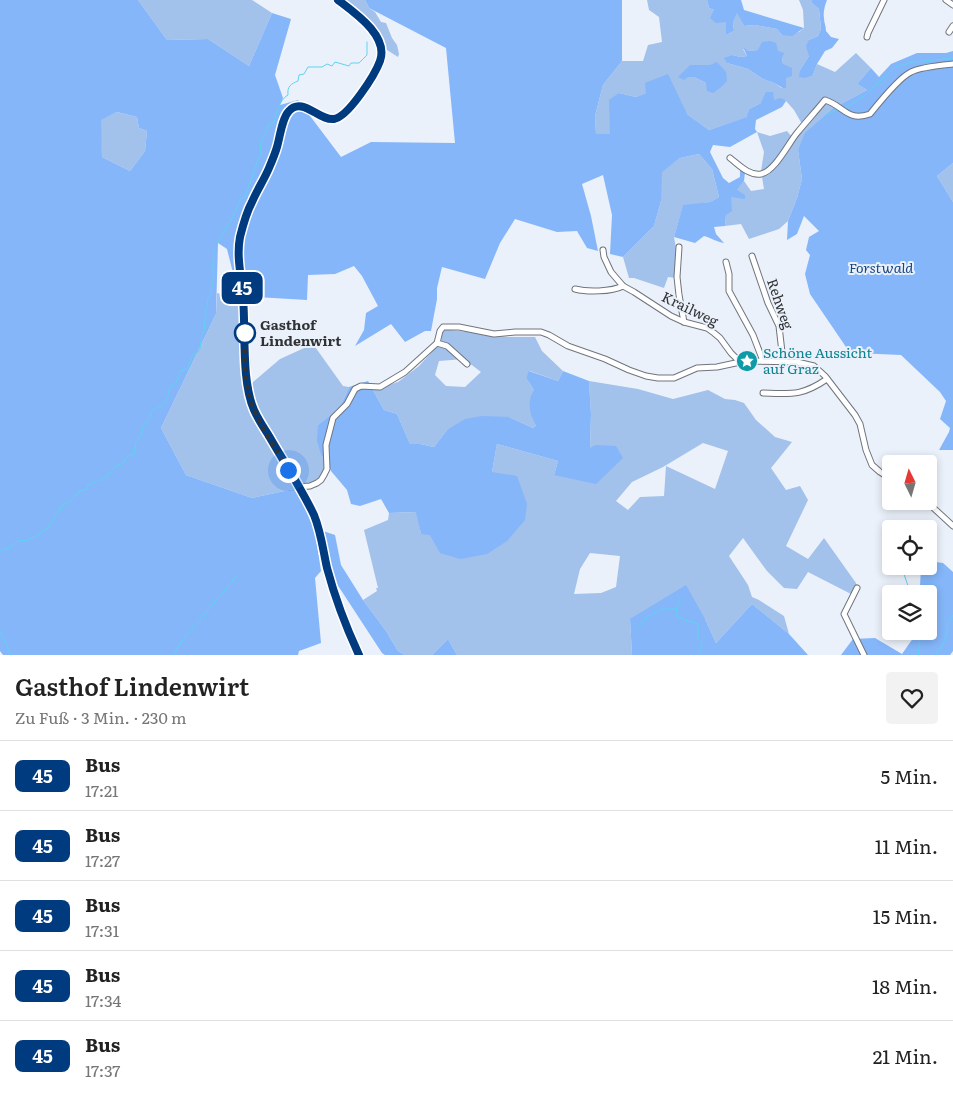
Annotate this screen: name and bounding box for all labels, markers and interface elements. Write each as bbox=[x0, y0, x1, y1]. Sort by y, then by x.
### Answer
park label: Forstwald bbox=[849, 257, 913, 277]
line badge: 45 bbox=[220, 272, 264, 304]
text: 45 bbox=[232, 274, 252, 301]
street label: Rehweg bbox=[763, 276, 799, 332]
street label: Krailweg bbox=[659, 286, 722, 330]
place label: Gasthof Lindenwirt bbox=[260, 314, 342, 350]
marker: Gasthof Lindenwirt bbox=[234, 322, 256, 344]
place label: Schöne Aussicht auf Graz bbox=[763, 342, 872, 378]
place icon: Schöne Aussicht auf Graz bbox=[735, 349, 759, 373]
north arrow bbox=[882, 455, 938, 510]
map controls bbox=[882, 455, 937, 640]
your location bbox=[276, 458, 301, 483]
button: locate bbox=[882, 520, 937, 575]
button: layers bbox=[882, 585, 937, 640]
text: Gasthof Lindenwirt bbox=[15, 668, 249, 703]
button: heart bbox=[886, 672, 938, 724]
text: Zu Fuß · 3 Min. · 230 m bbox=[15, 705, 186, 729]
text: Bus bbox=[85, 750, 120, 778]
text: 45 bbox=[32, 762, 53, 789]
text: 5 Min. bbox=[880, 762, 938, 790]
text: 17:21 bbox=[85, 778, 119, 802]
text: Bus bbox=[85, 820, 120, 848]
text: 45 bbox=[32, 832, 53, 859]
text: 11 Min. bbox=[875, 832, 938, 860]
text: 17:27 bbox=[85, 848, 120, 872]
text: Bus bbox=[85, 890, 120, 918]
text: 45 bbox=[32, 902, 53, 929]
text: 15 Min. bbox=[873, 902, 938, 930]
text: 17:31 bbox=[85, 918, 119, 942]
text: Bus bbox=[85, 960, 120, 988]
text: 45 bbox=[32, 972, 53, 999]
text: 18 Min. bbox=[872, 972, 938, 1000]
text: 17:34 bbox=[85, 988, 121, 1012]
text: Bus bbox=[85, 1030, 120, 1058]
text: 45 bbox=[32, 1042, 53, 1069]
text: 21 Min. bbox=[873, 1042, 938, 1070]
text: 17:37 bbox=[85, 1058, 120, 1082]

